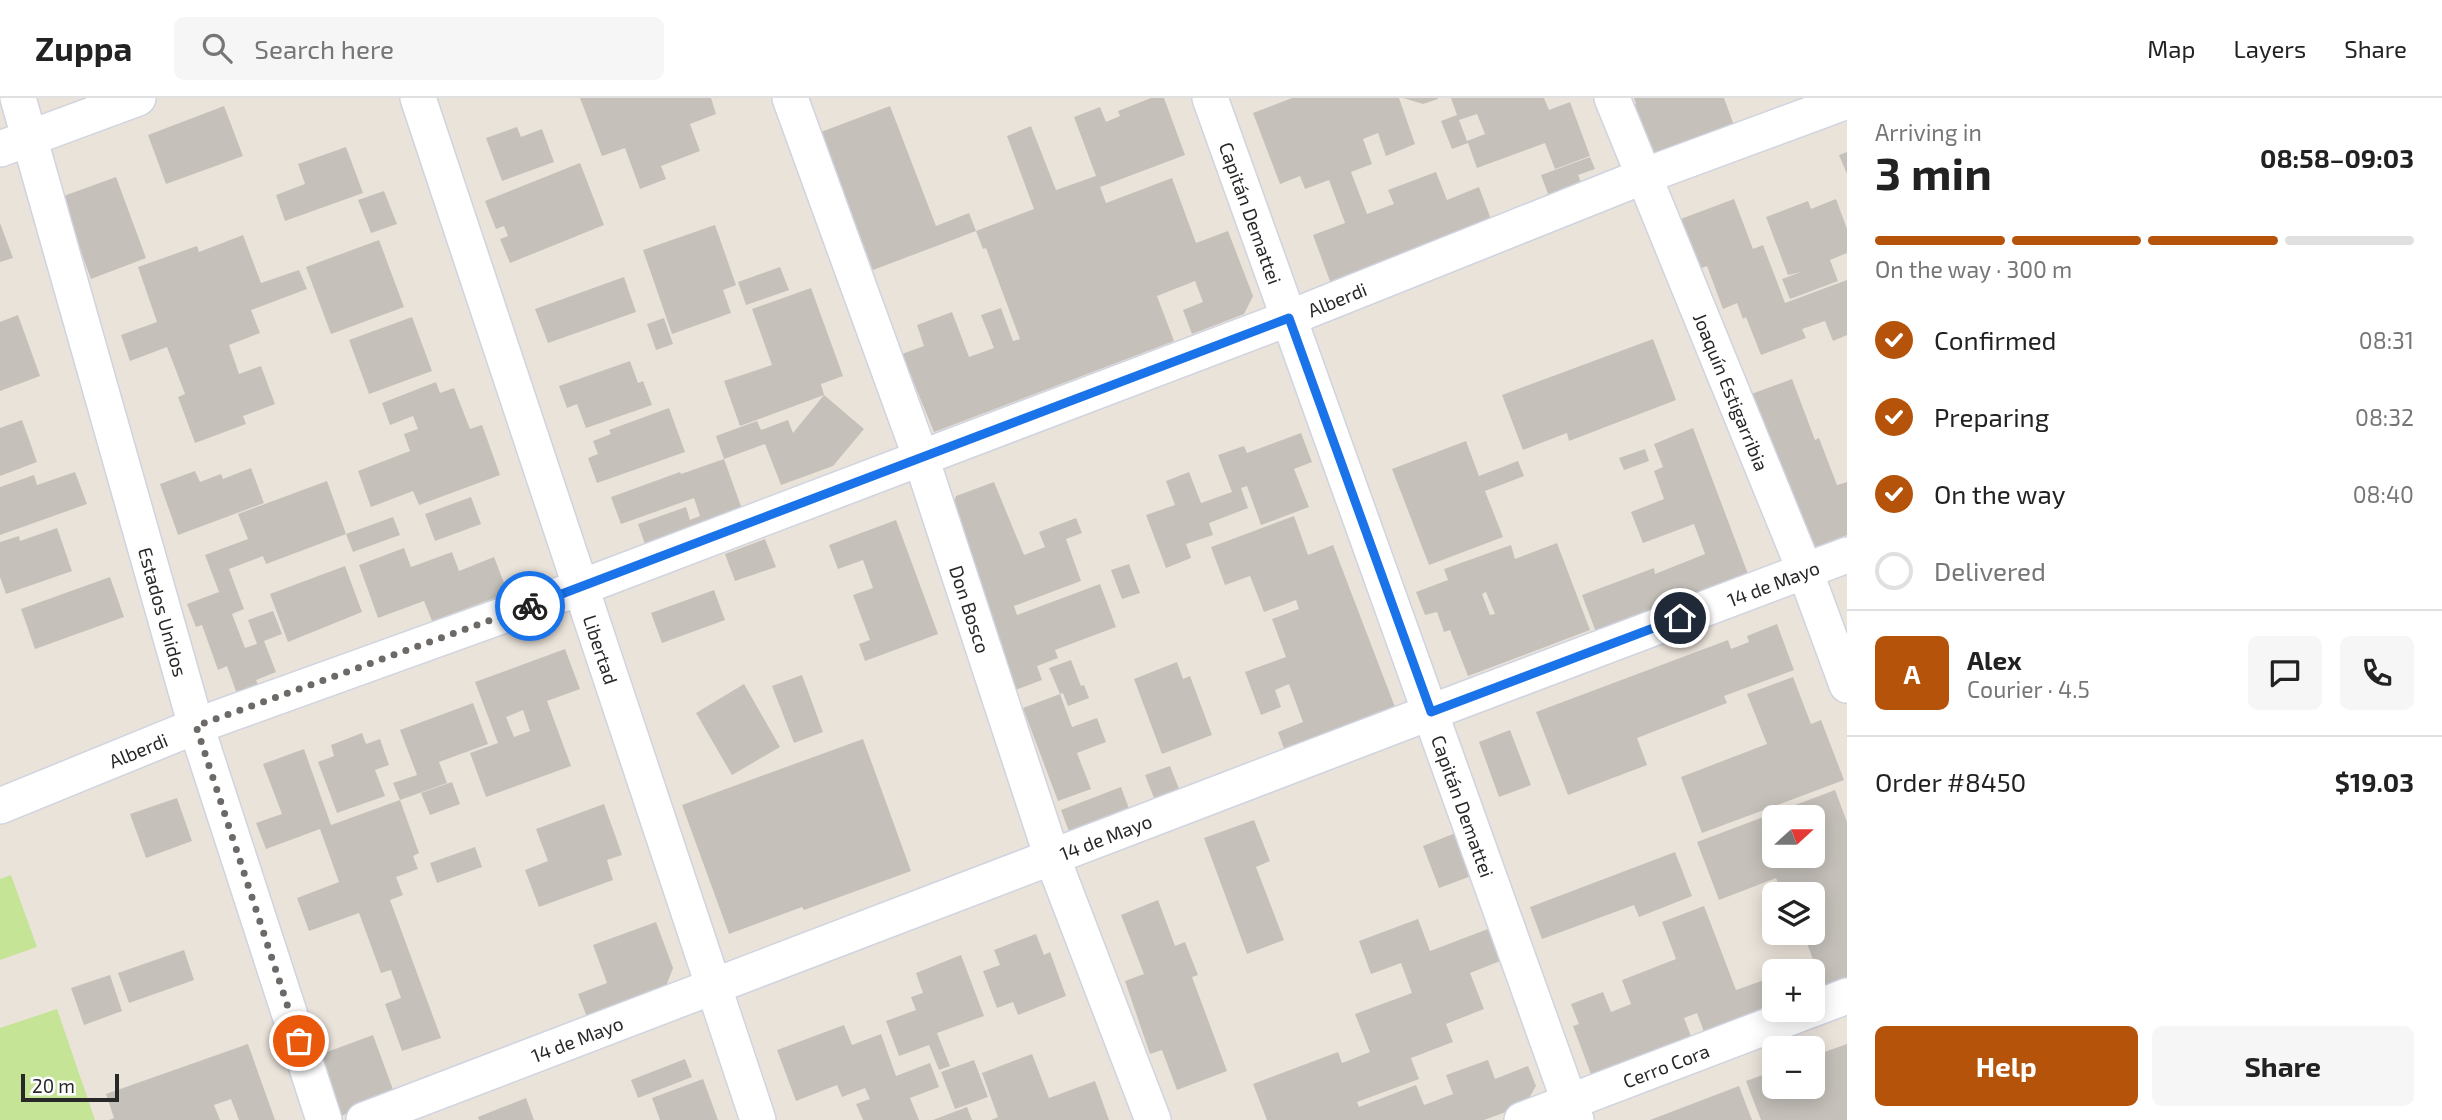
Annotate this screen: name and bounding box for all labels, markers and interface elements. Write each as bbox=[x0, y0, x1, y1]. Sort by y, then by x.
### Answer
search box bbox=[174, 17, 664, 80]
text: Zuppa bbox=[35, 28, 132, 68]
icon: search bbox=[198, 29, 236, 67]
text: Search here bbox=[254, 33, 394, 64]
text: Map bbox=[2147, 34, 2195, 63]
text: Layers bbox=[2233, 34, 2306, 63]
text: Share bbox=[2344, 34, 2407, 63]
text: Arriving in bbox=[1875, 118, 1982, 146]
street label: Capitán Demattei bbox=[1215, 139, 1287, 287]
text: 08:58–09:03 bbox=[2260, 142, 2414, 173]
text: 3 min bbox=[1875, 144, 1992, 199]
text: On the way · 300 m bbox=[1875, 255, 2072, 283]
street label: Alberdi bbox=[1304, 277, 1370, 321]
street label: Joaquín Estigarribia bbox=[1689, 309, 1774, 474]
icon: check bbox=[1875, 321, 1913, 359]
text: Confirmed bbox=[1934, 324, 2057, 355]
text: 08:31 bbox=[2359, 326, 2414, 354]
icon: check bbox=[1875, 398, 1913, 436]
text: Preparing bbox=[1934, 401, 2049, 432]
text: 08:32 bbox=[2355, 403, 2414, 431]
icon: check bbox=[1875, 475, 1913, 513]
text: On the way bbox=[1934, 478, 2065, 509]
text: 08:40 bbox=[2353, 480, 2414, 508]
street label: Estados Unidos bbox=[134, 544, 193, 679]
street label: 14 de Mayo bbox=[1724, 555, 1822, 611]
text: Delivered bbox=[1934, 555, 2046, 586]
street label: Don Bosco bbox=[945, 562, 996, 656]
courier bbox=[495, 571, 565, 641]
icon: bike bbox=[511, 587, 549, 625]
pin bbox=[1650, 588, 1710, 648]
icon: home bbox=[1661, 599, 1699, 637]
street label: Libertad bbox=[579, 612, 624, 687]
button: chat bbox=[2248, 636, 2322, 710]
button: phone bbox=[2340, 636, 2414, 710]
text: Alex bbox=[1967, 644, 2022, 675]
text: A bbox=[1904, 658, 1920, 689]
text: Courier · 4.5 bbox=[1967, 675, 2090, 703]
street label: Alberdi bbox=[105, 727, 171, 772]
street label: Capitán Demattei bbox=[1428, 732, 1500, 880]
text: Order #8450 bbox=[1875, 766, 2026, 797]
text: $19.03 bbox=[2335, 766, 2414, 797]
north arrow bbox=[1762, 805, 1825, 868]
map controls bbox=[1762, 805, 1825, 1099]
street label: 14 de Mayo bbox=[1056, 808, 1155, 864]
button: layers bbox=[1762, 882, 1825, 945]
button: + bbox=[1762, 959, 1825, 1022]
pin bbox=[269, 1011, 329, 1071]
street label: 14 de Mayo bbox=[528, 1011, 626, 1067]
icon: bag bbox=[280, 1022, 318, 1060]
button: Help bbox=[1875, 1026, 2138, 1106]
button: Share bbox=[2152, 1026, 2414, 1106]
button: − bbox=[1762, 1036, 1825, 1099]
street label: Cerro Cora bbox=[1619, 1038, 1712, 1092]
scale bar bbox=[21, 1071, 119, 1103]
text: 20 m bbox=[32, 1074, 75, 1097]

